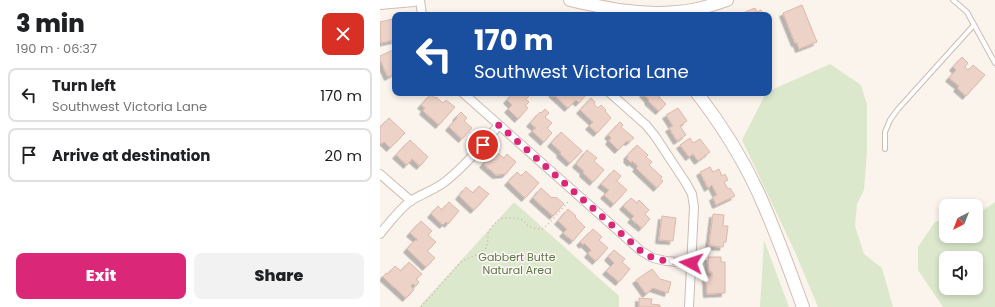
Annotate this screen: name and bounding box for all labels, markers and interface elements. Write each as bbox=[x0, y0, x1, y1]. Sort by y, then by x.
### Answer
text: 3 min bbox=[16, 7, 85, 40]
button: close bbox=[322, 13, 364, 55]
text: 170 m bbox=[474, 21, 553, 60]
icon: left bbox=[408, 28, 460, 80]
text: 190 m · 06:37 bbox=[16, 39, 97, 58]
text: Southwest Victoria Lane bbox=[474, 59, 689, 84]
text: Turn left bbox=[52, 75, 116, 96]
icon: left bbox=[18, 84, 40, 106]
text: 170 m bbox=[320, 85, 362, 106]
text: Southwest Victoria Lane bbox=[52, 97, 207, 116]
pin bbox=[466, 128, 500, 162]
icon: arrive bbox=[472, 134, 494, 156]
icon: arrive bbox=[18, 144, 40, 166]
text: Arrive at destination bbox=[52, 145, 210, 166]
text: 20 m bbox=[324, 145, 362, 166]
north arrow bbox=[939, 199, 983, 243]
map controls bbox=[939, 199, 983, 295]
position arrow bbox=[670, 242, 712, 284]
park label: Gabbert Butte Natural Area bbox=[478, 249, 556, 278]
button: sound bbox=[939, 251, 983, 295]
button: Exit bbox=[16, 253, 186, 299]
button: Share bbox=[194, 253, 364, 299]

